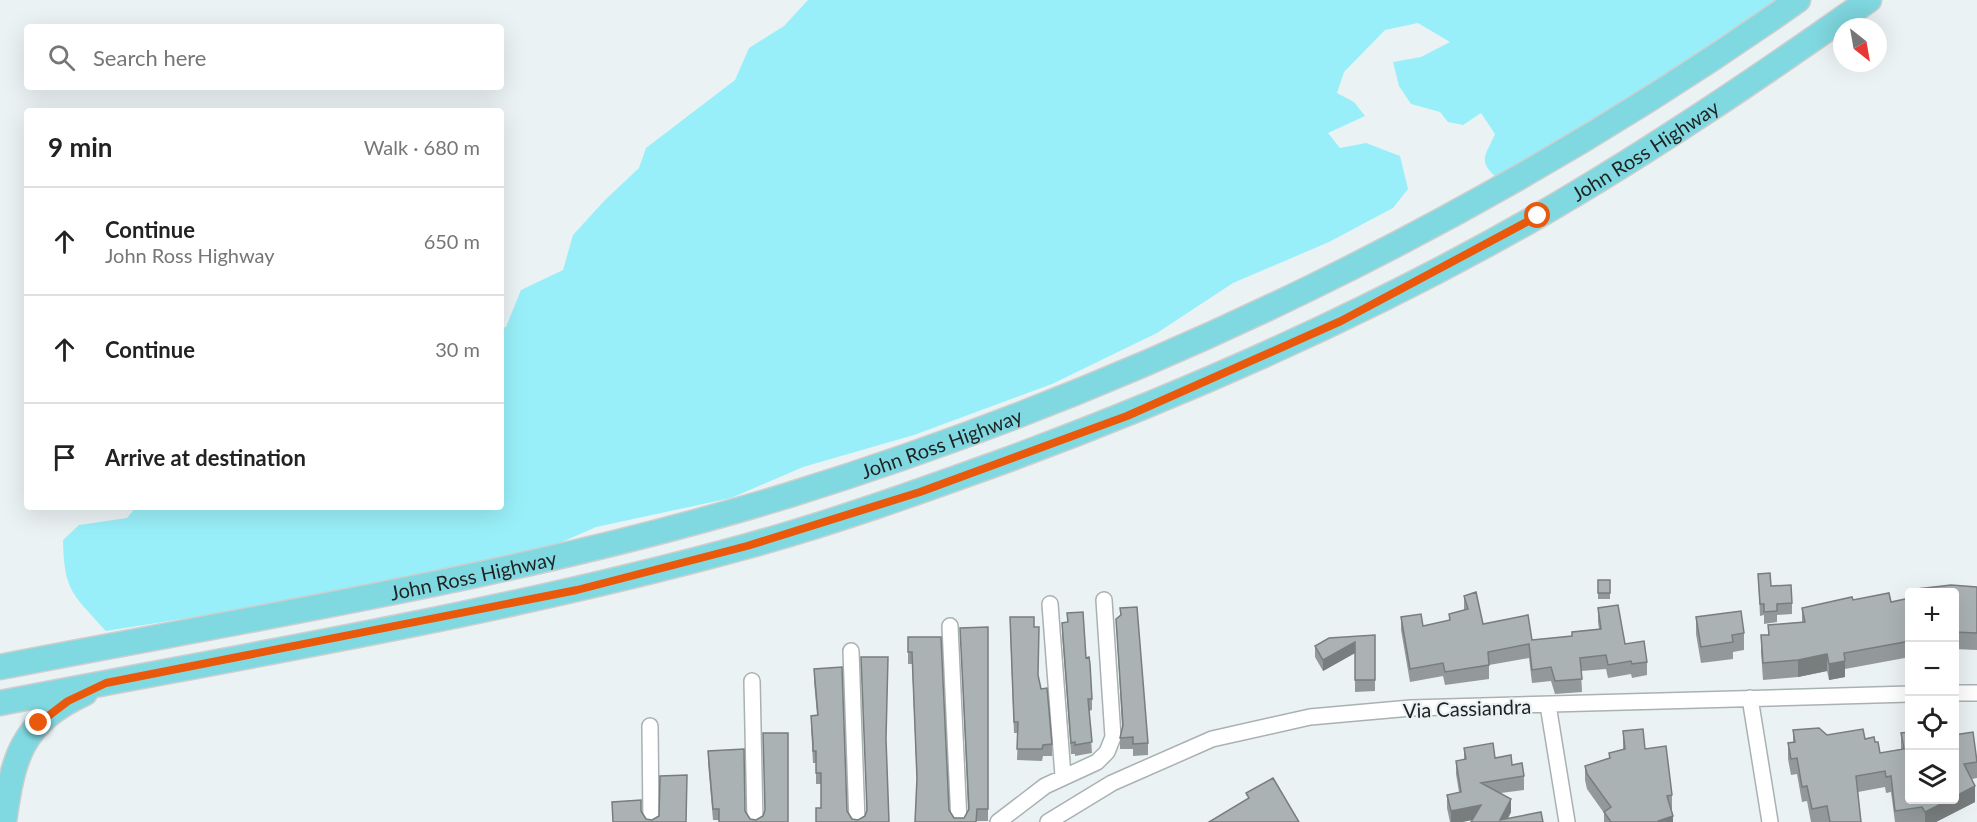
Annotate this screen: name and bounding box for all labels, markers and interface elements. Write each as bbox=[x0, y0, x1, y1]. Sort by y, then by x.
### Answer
north arrow bbox=[1833, 18, 1887, 72]
search box bbox=[24, 24, 504, 90]
icon: search bbox=[45, 41, 78, 74]
text: Search here bbox=[93, 44, 206, 71]
street label: John Ross Highway bbox=[1567, 94, 1724, 206]
text: 9 min bbox=[48, 131, 112, 163]
text: Walk · 680 m bbox=[364, 135, 480, 159]
route start bbox=[1524, 202, 1550, 228]
text: Continue bbox=[105, 216, 195, 243]
icon: ahead bbox=[48, 225, 81, 258]
text: 650 m bbox=[424, 229, 480, 253]
text: John Ross Highway bbox=[105, 243, 275, 267]
icon: ahead bbox=[48, 333, 81, 366]
text: Continue bbox=[105, 336, 195, 363]
text: 30 m bbox=[435, 337, 480, 361]
street label: John Ross Highway bbox=[858, 403, 1026, 483]
icon: arrive bbox=[48, 441, 81, 474]
text: Arrive at destination bbox=[105, 444, 306, 471]
street label: John Ross Highway bbox=[388, 545, 559, 605]
map controls bbox=[1905, 588, 1959, 804]
button: + bbox=[1905, 588, 1959, 642]
button: − bbox=[1905, 642, 1959, 696]
street label: Via Cassiandra bbox=[1403, 694, 1531, 722]
button: locate bbox=[1905, 696, 1959, 750]
route end bbox=[25, 709, 51, 735]
button: layers bbox=[1905, 750, 1959, 804]

